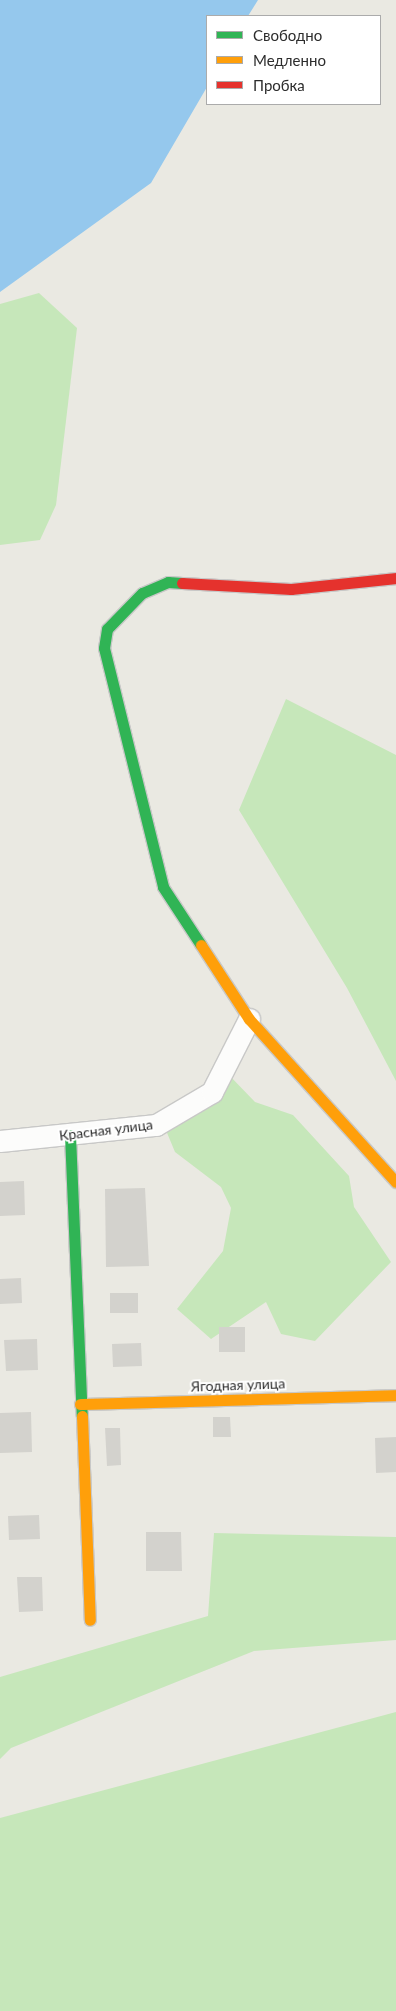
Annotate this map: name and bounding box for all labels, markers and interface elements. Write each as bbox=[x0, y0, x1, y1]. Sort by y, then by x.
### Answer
legend bbox=[206, 15, 381, 105]
text: Свободно bbox=[253, 26, 322, 44]
text: Медленно bbox=[253, 51, 326, 69]
text: Пробка bbox=[253, 76, 305, 94]
street label: Красная улица bbox=[58, 1116, 154, 1144]
street label: Ягодная улица bbox=[190, 1375, 286, 1395]

